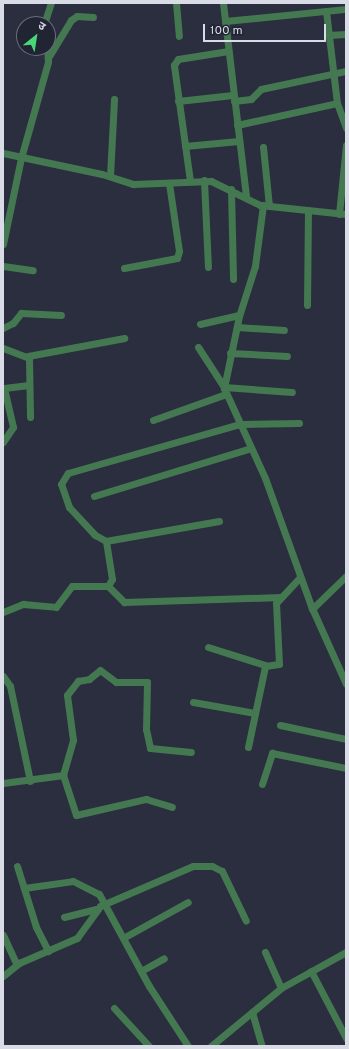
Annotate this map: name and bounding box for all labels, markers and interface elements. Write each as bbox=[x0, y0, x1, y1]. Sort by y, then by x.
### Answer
north arrow bbox=[16, 16, 56, 56]
scale bar bbox=[205, 16, 328, 42]
text: उ bbox=[35, 19, 48, 34]
text: 100 m bbox=[210, 23, 243, 39]

